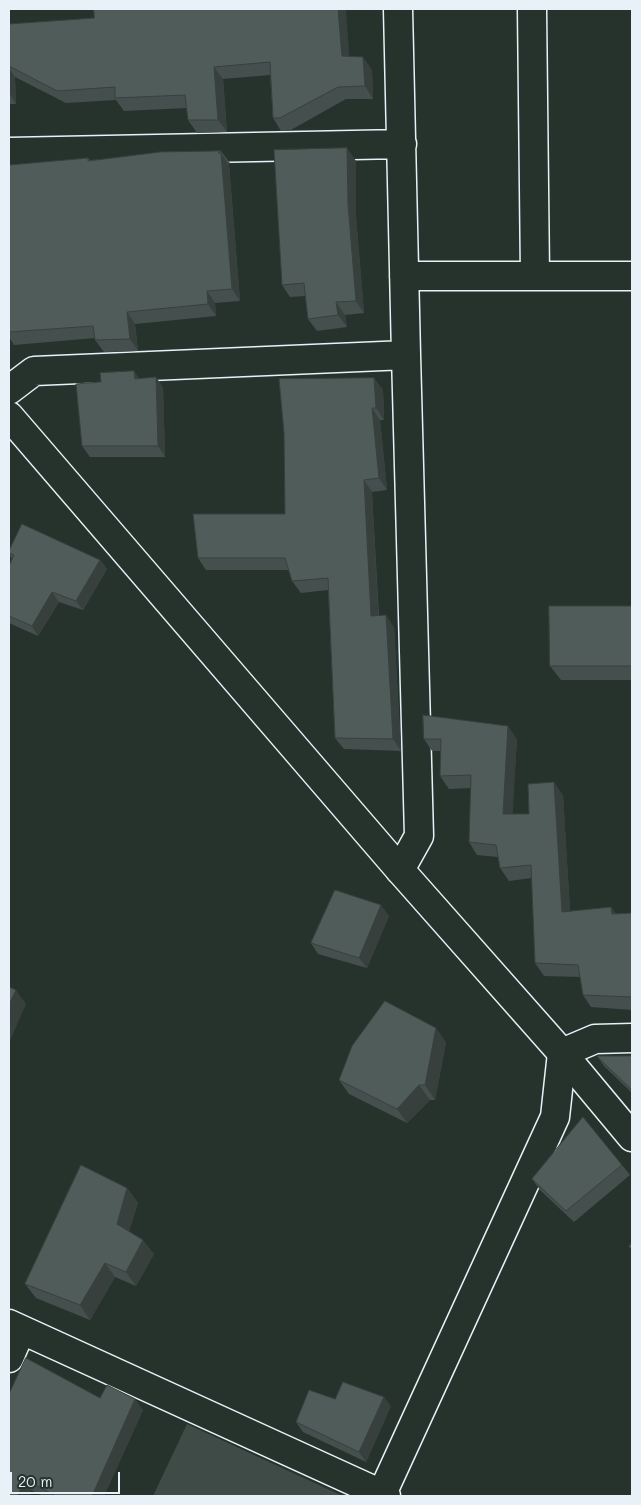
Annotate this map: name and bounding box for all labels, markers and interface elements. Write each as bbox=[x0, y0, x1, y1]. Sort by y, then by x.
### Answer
scale bar bbox=[12, 1462, 122, 1494]
text: 20 m bbox=[18, 1471, 52, 1491]

